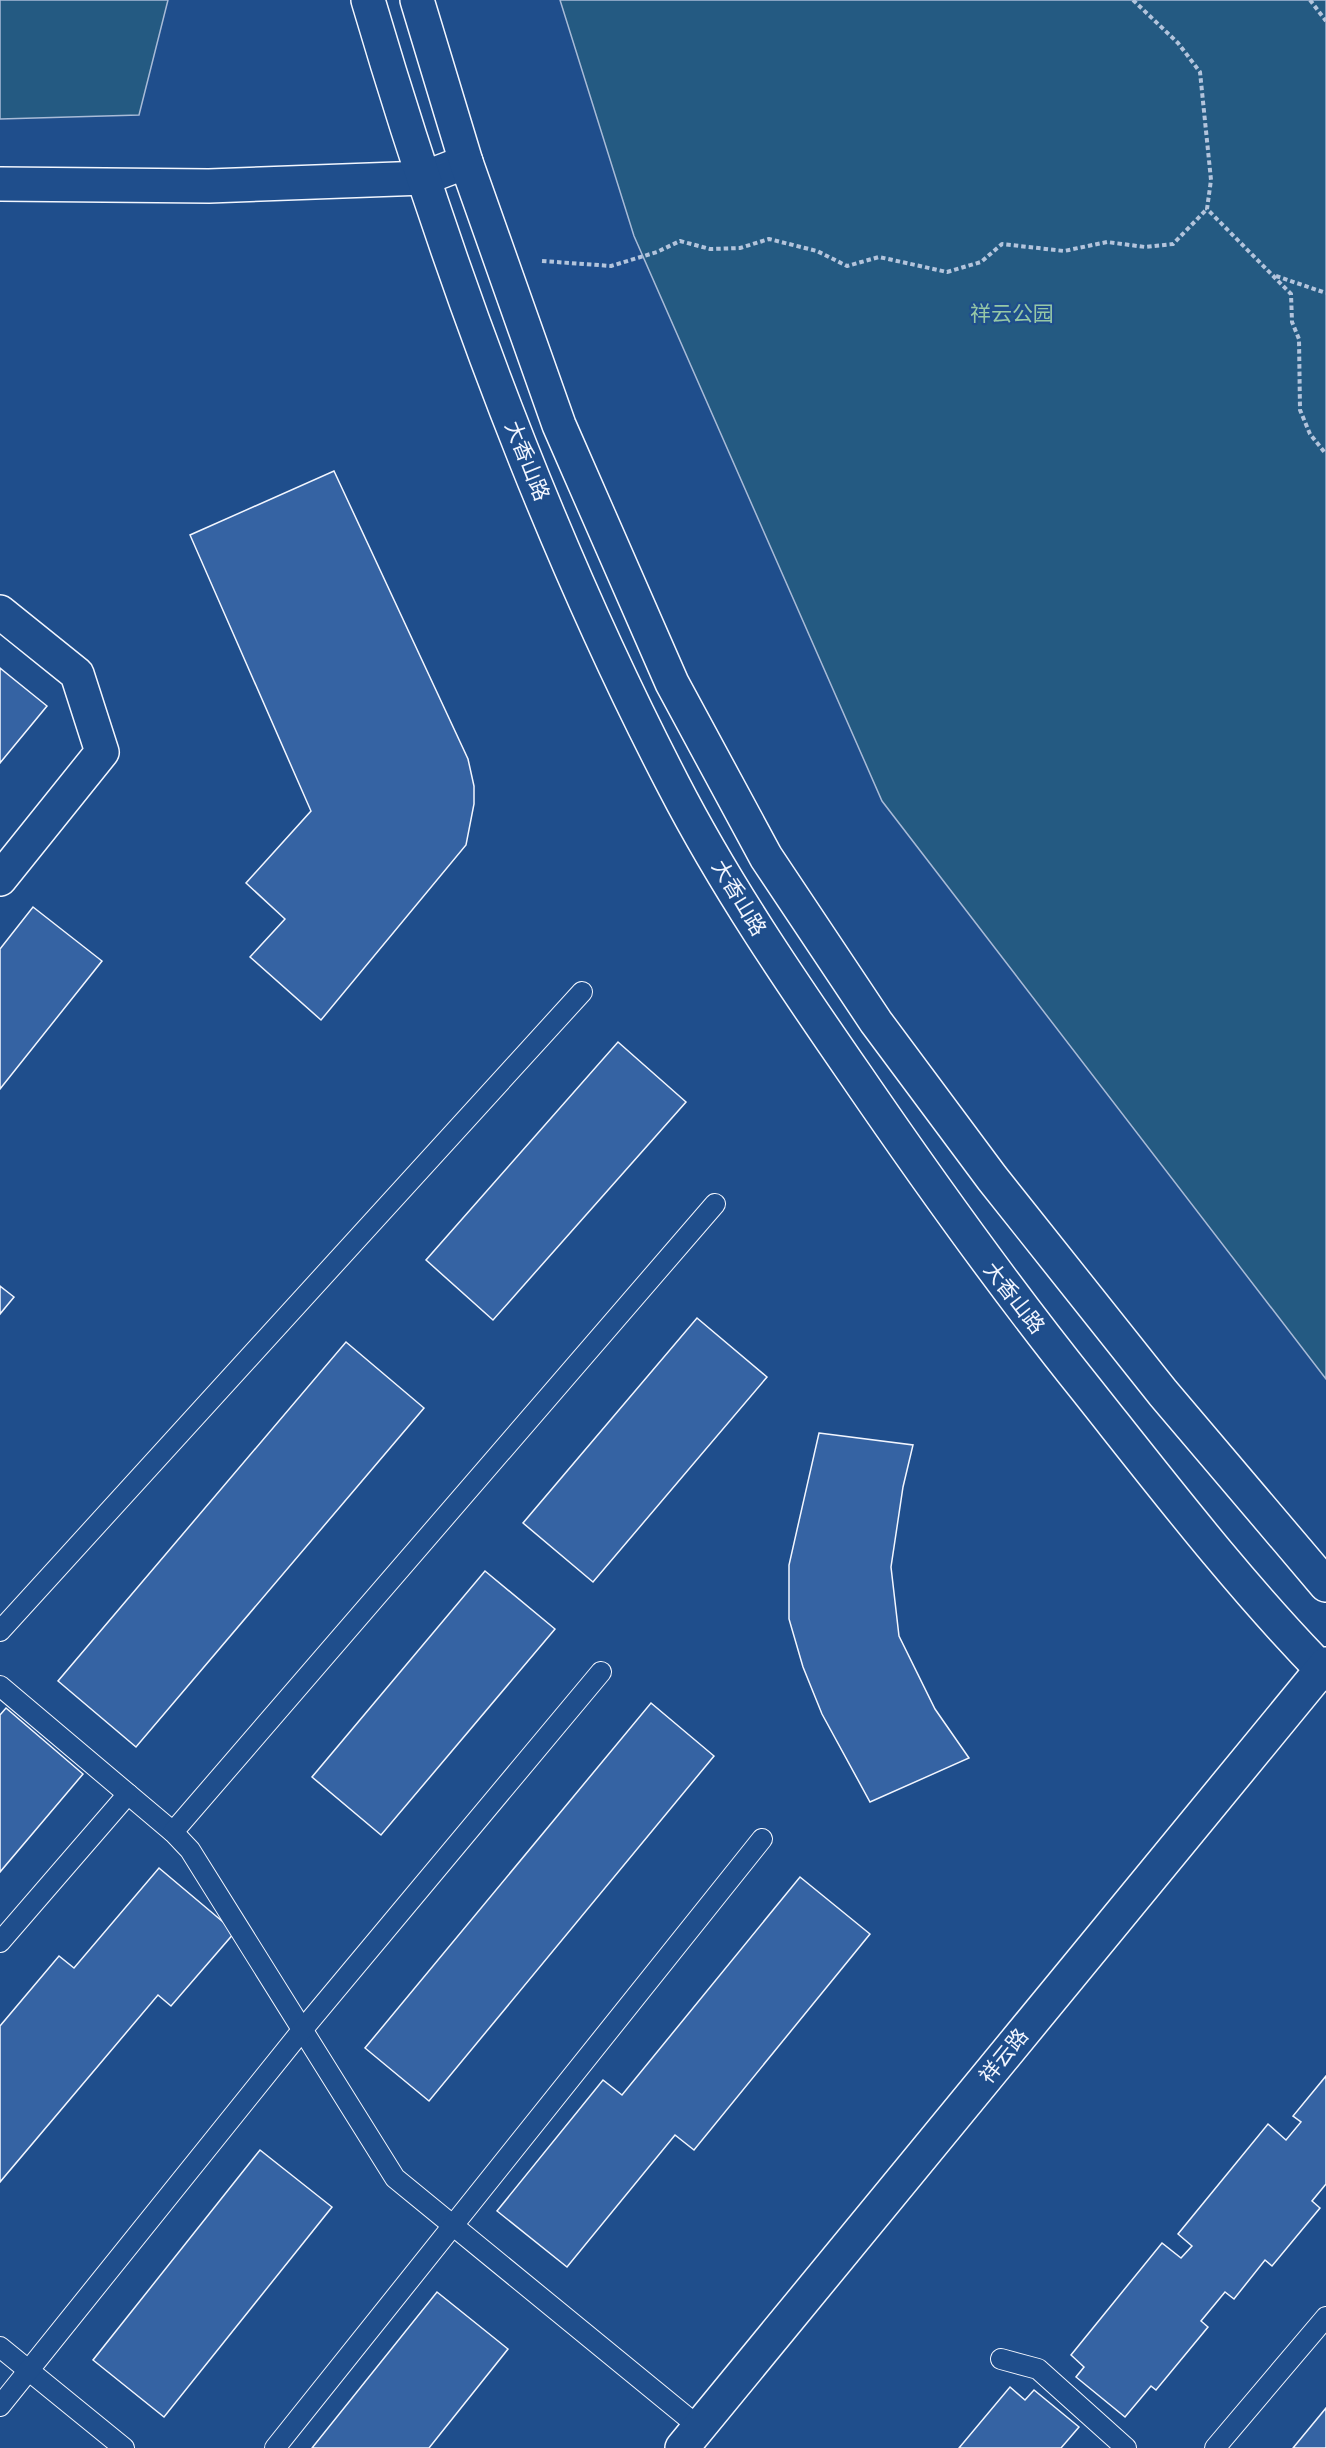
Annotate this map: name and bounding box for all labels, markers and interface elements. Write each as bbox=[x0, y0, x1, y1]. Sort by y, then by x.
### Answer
park label: 祥云公园 bbox=[970, 299, 1054, 329]
street label: 大香山路 bbox=[497, 416, 557, 506]
street label: 大香山路 bbox=[705, 854, 773, 942]
street label: 大香山路 bbox=[976, 1256, 1052, 1340]
street label: 祥云路 bbox=[973, 2022, 1035, 2090]

